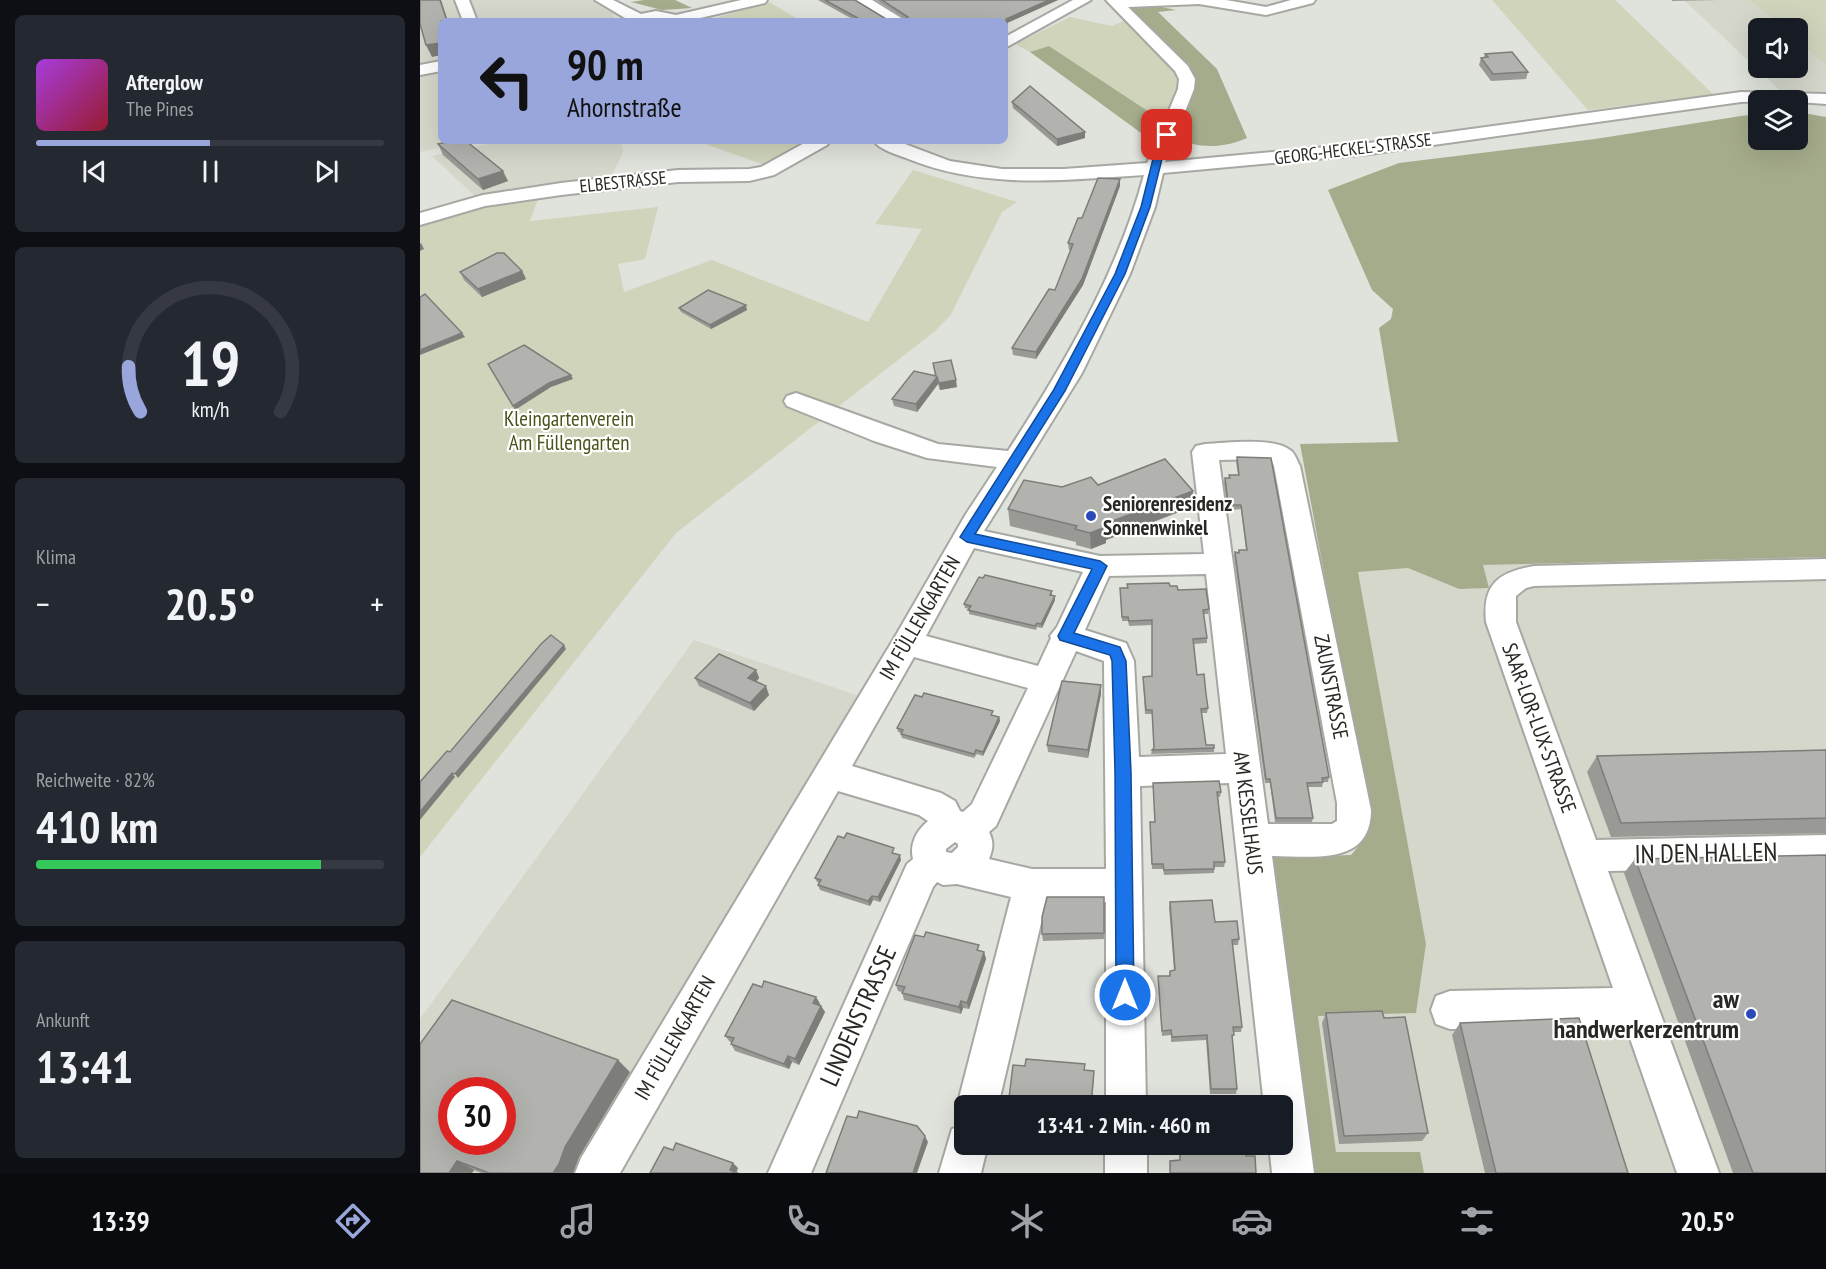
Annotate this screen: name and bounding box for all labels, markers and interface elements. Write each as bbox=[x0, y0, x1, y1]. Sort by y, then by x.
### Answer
map controls bbox=[1748, 18, 1808, 150]
button: sound bbox=[1748, 18, 1808, 78]
text: 90 m bbox=[567, 37, 644, 92]
icon: left bbox=[468, 42, 546, 120]
text: Afterglow bbox=[126, 68, 203, 96]
text: Ahornstraße bbox=[567, 90, 682, 124]
button: layers bbox=[1748, 90, 1808, 150]
text: The Pines bbox=[126, 96, 193, 122]
pin bbox=[1141, 109, 1192, 160]
icon: arrive bbox=[1150, 118, 1183, 151]
street label: GEORG-HECKEL-STRASSE bbox=[1273, 127, 1433, 170]
icon: previous bbox=[78, 155, 111, 188]
icon: pause bbox=[194, 155, 227, 188]
icon: next bbox=[310, 155, 343, 188]
street label: ELBESTRASSE bbox=[578, 166, 667, 197]
text: 19 bbox=[180, 322, 240, 403]
text: km/h bbox=[191, 395, 229, 423]
park label: Kleingartenverein Am Füllengarten bbox=[504, 405, 634, 456]
place label: Seniorenresidenz Sonnenwinkel bbox=[1103, 490, 1232, 541]
marker: Seniorenresidenz Sonnenwinkel bbox=[1084, 509, 1098, 523]
text: Klima bbox=[36, 544, 76, 570]
street label: IM FÜLLENGARTEN bbox=[873, 551, 966, 685]
text: 20.5° bbox=[165, 574, 255, 632]
text: − bbox=[36, 582, 50, 625]
text: + bbox=[370, 582, 384, 625]
street label: ZAUNSTRASSE bbox=[1308, 632, 1355, 741]
street label: SAAR-LOR-LUX-STRASSE bbox=[1496, 639, 1583, 816]
street label: AM KESSELHAUS bbox=[1228, 750, 1269, 876]
text: Reichweite · 82% bbox=[36, 767, 155, 793]
text: 410 km bbox=[36, 797, 158, 855]
street label: IN DEN HALLEN bbox=[1634, 835, 1778, 870]
street label: LINDENSTRASSE bbox=[812, 941, 903, 1091]
position arrow bbox=[1093, 963, 1157, 1027]
street label: IM FÜLLENGARTEN bbox=[628, 971, 721, 1105]
place label: aw handwerkerzentrum bbox=[1553, 982, 1740, 1045]
text: Ankunft bbox=[36, 1007, 90, 1033]
marker: aw handwerkerzentrum bbox=[1744, 1007, 1758, 1021]
text: 13:41 bbox=[36, 1037, 133, 1095]
speed limit sign: 30 bbox=[438, 1077, 516, 1155]
text: 13:41 · 2 Min. · 460 m bbox=[1037, 1111, 1210, 1139]
icon: directions bbox=[332, 1200, 374, 1242]
icon: music bbox=[557, 1200, 599, 1242]
icon: phone bbox=[782, 1200, 824, 1242]
icon: climate bbox=[1006, 1200, 1048, 1242]
icon: car bbox=[1231, 1200, 1273, 1242]
icon: filters bbox=[1456, 1200, 1498, 1242]
text: 13:39 bbox=[91, 1204, 150, 1238]
text: 20.5° bbox=[1680, 1204, 1735, 1238]

